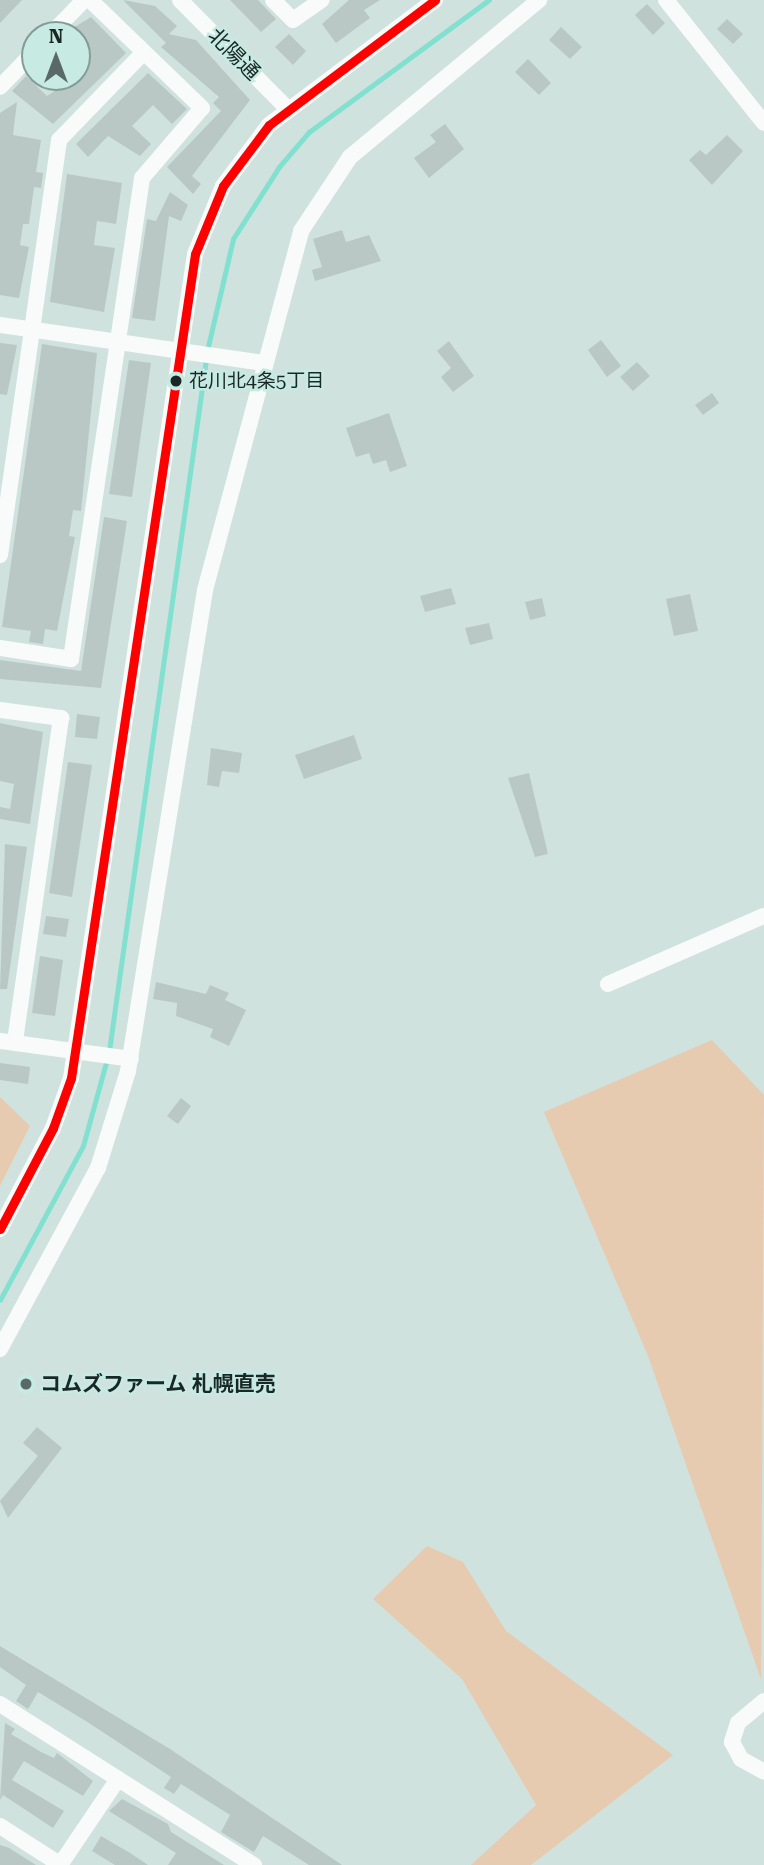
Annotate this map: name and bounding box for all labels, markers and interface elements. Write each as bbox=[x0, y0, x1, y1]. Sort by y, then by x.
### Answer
north arrow bbox=[21, 21, 91, 91]
street label: 北陽通 bbox=[203, 23, 265, 85]
text: N bbox=[49, 25, 63, 48]
place label: 花川北4条5丁目 bbox=[189, 370, 324, 392]
marker: 花川北4条5丁目 bbox=[169, 374, 183, 388]
place label: コムズファーム 札幌直売 bbox=[40, 1371, 276, 1397]
marker: コムズファーム 札幌直売 bbox=[18, 1376, 34, 1392]

